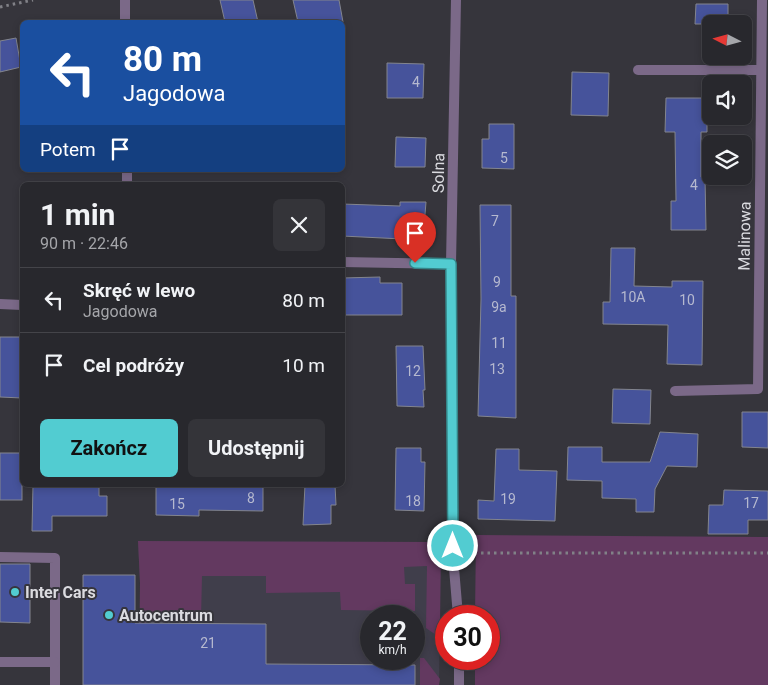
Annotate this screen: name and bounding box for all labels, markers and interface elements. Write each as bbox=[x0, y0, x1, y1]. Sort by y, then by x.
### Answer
north arrow bbox=[702, 15, 752, 65]
map controls bbox=[702, 15, 752, 185]
text: 80 m bbox=[123, 39, 202, 80]
icon: left bbox=[40, 40, 105, 105]
house number: 4 bbox=[412, 74, 420, 90]
button: sound bbox=[702, 75, 752, 125]
text: Jagodowa bbox=[123, 81, 225, 106]
icon: arrive bbox=[106, 135, 134, 163]
button: layers bbox=[702, 135, 752, 185]
text: Potem bbox=[40, 138, 96, 161]
house number: 5 bbox=[500, 150, 508, 166]
street label: Solna bbox=[429, 153, 448, 193]
house number: 4 bbox=[690, 177, 698, 193]
text: 1 min bbox=[40, 197, 115, 232]
button: close bbox=[273, 199, 325, 251]
street label: Malinowa bbox=[734, 201, 755, 271]
pin bbox=[394, 212, 436, 263]
house number: 7 bbox=[491, 213, 499, 229]
icon: arrive bbox=[401, 219, 429, 247]
text: 90 m · 22:46 bbox=[40, 234, 128, 253]
house number: 9 bbox=[493, 274, 501, 290]
text: Skręć w lewo bbox=[83, 279, 195, 302]
icon: left bbox=[40, 286, 68, 314]
text: 80 m bbox=[282, 289, 325, 312]
house number: 10A bbox=[621, 289, 645, 305]
house number: 10 bbox=[679, 292, 695, 308]
house number: 9a bbox=[491, 299, 507, 315]
text: Jagodowa bbox=[83, 302, 158, 321]
house number: 11 bbox=[491, 335, 507, 351]
icon: arrive bbox=[40, 351, 68, 379]
text: Cel podróży bbox=[83, 354, 184, 377]
text: 10 m bbox=[282, 354, 325, 377]
house number: 13 bbox=[489, 361, 505, 377]
house number: 12 bbox=[405, 363, 421, 379]
button: Zakończ bbox=[40, 419, 178, 477]
button: Udostępnij bbox=[188, 419, 325, 477]
house number: 8 bbox=[247, 490, 255, 506]
house number: 19 bbox=[500, 491, 516, 507]
house number: 18 bbox=[405, 493, 421, 509]
house number: 17 bbox=[743, 495, 759, 511]
house number: 15 bbox=[169, 496, 185, 512]
position arrow bbox=[426, 519, 478, 571]
place label: Inter Cars bbox=[25, 583, 96, 602]
marker: Inter Cars bbox=[9, 586, 21, 598]
speed limit sign: 30 bbox=[435, 605, 500, 670]
place label: Autocentrum bbox=[119, 606, 213, 625]
marker: Autocentrum bbox=[103, 609, 115, 621]
text: 22 bbox=[378, 617, 407, 646]
house number: 21 bbox=[200, 635, 216, 651]
text: km/h bbox=[378, 643, 407, 657]

